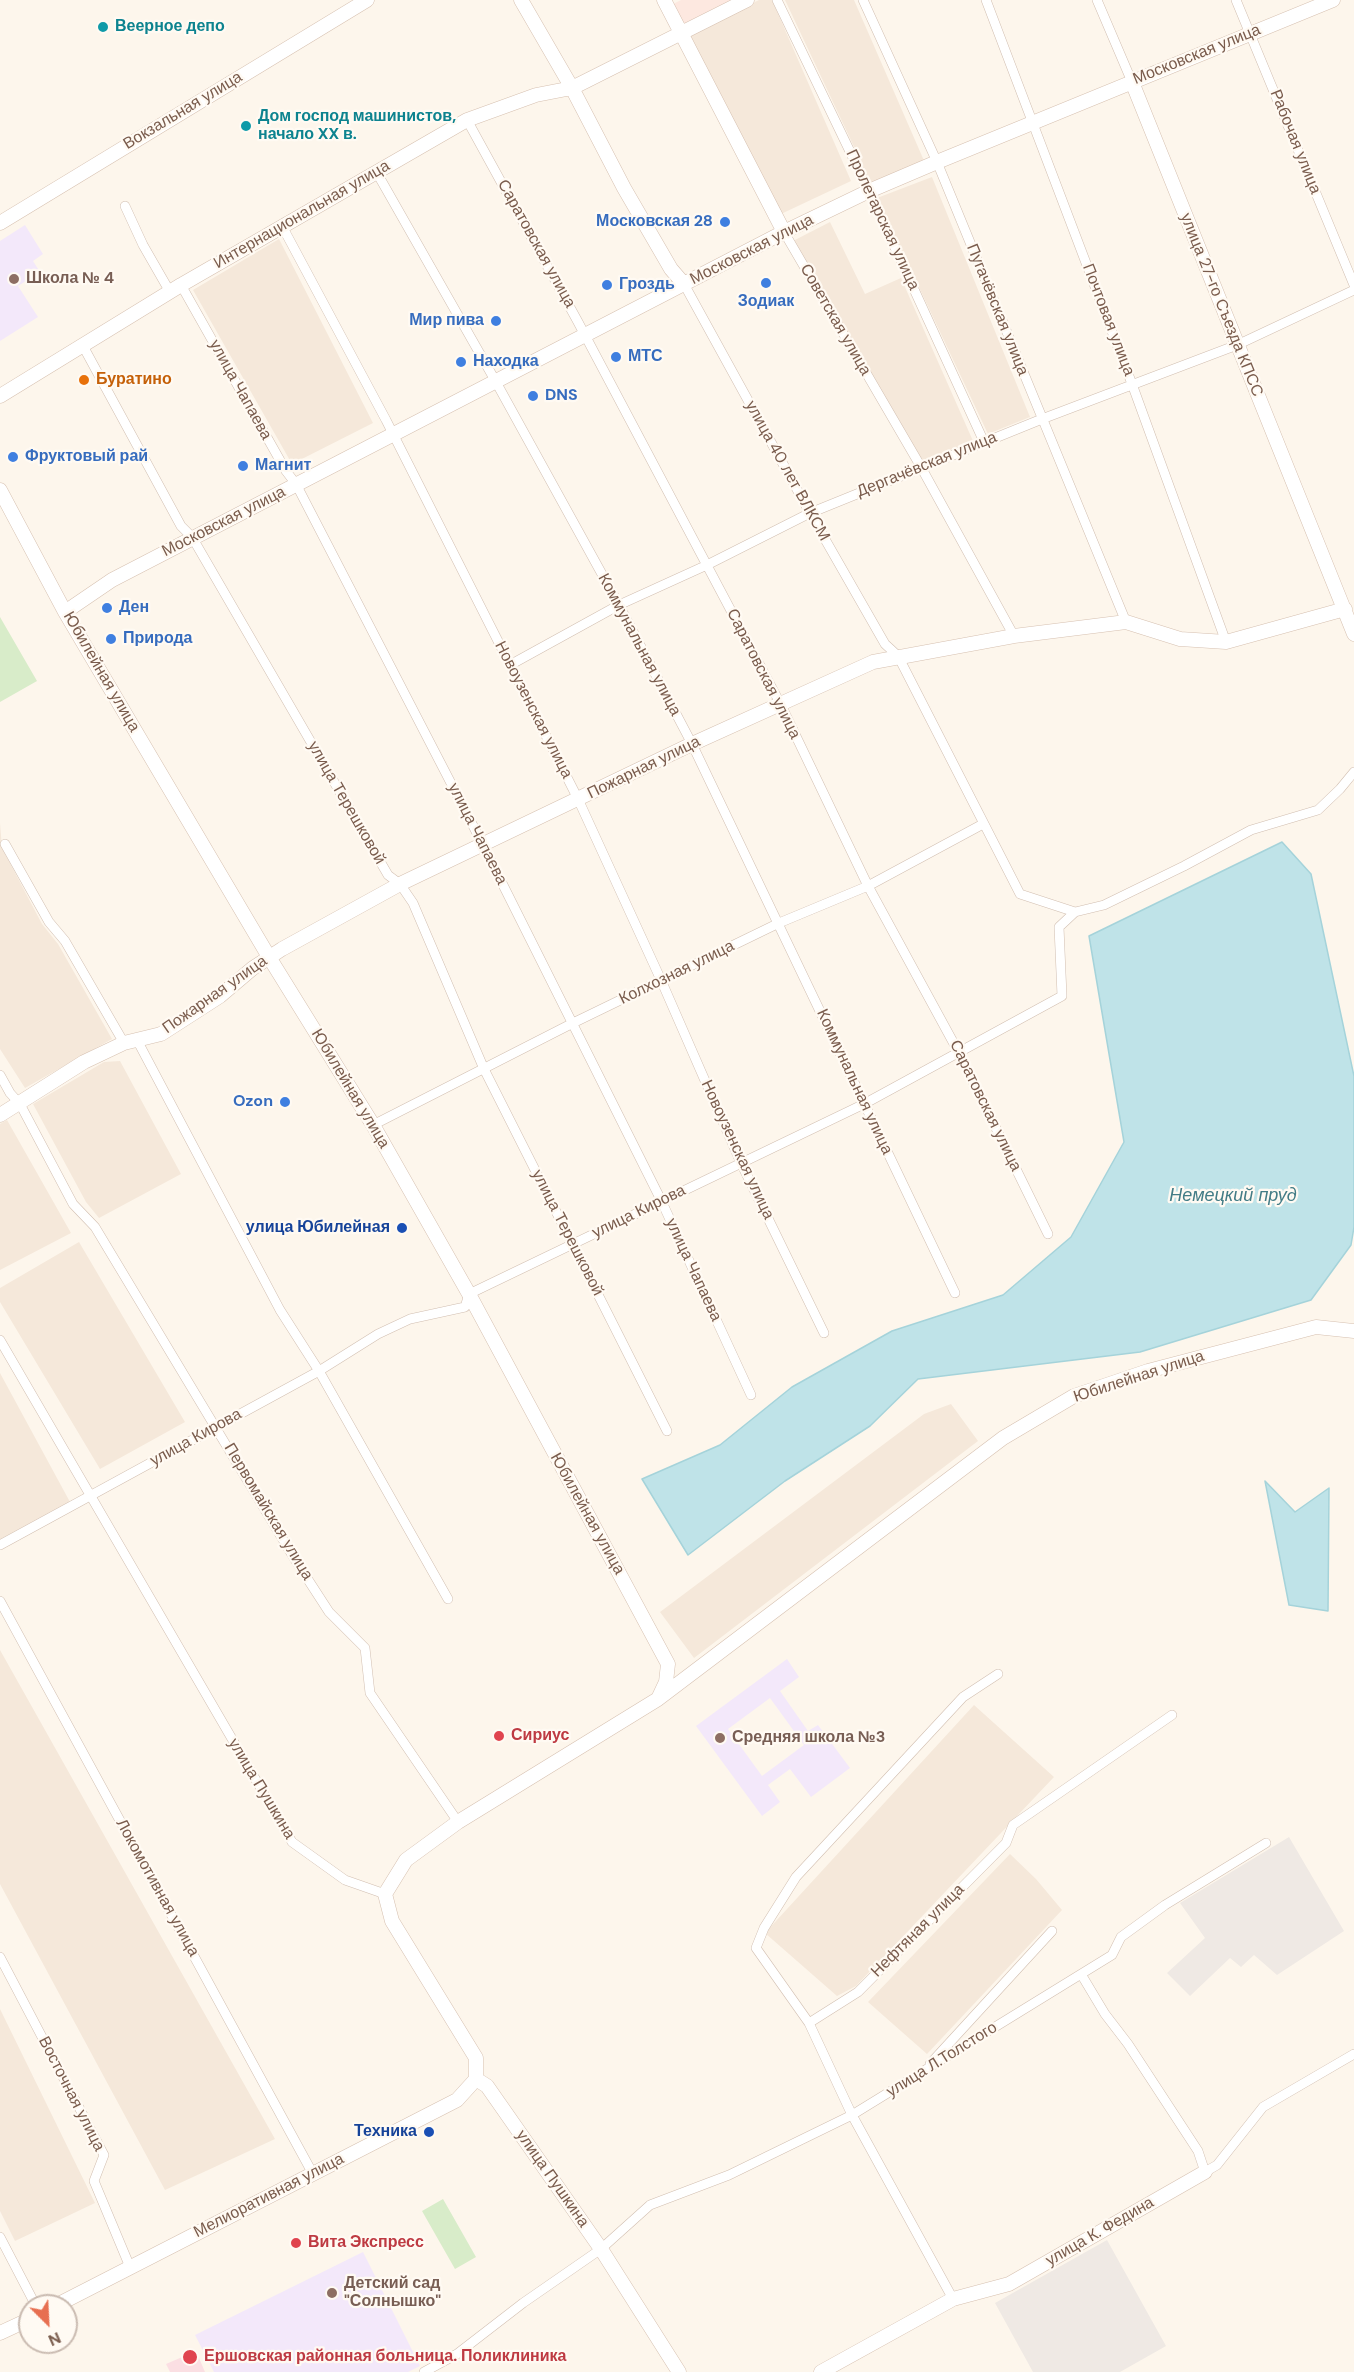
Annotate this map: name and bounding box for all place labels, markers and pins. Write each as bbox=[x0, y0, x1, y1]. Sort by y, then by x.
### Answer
place label: Веерное депо bbox=[115, 17, 225, 37]
marker: Веерное депо bbox=[96, 20, 110, 34]
place label: Дом господ машинистов, начало XX в. bbox=[258, 107, 456, 145]
marker: Дом господ машинистов, начало XX в. bbox=[239, 119, 253, 133]
place label: Московская 28 bbox=[596, 212, 713, 232]
marker: Московская 28 bbox=[718, 215, 732, 229]
place label: Школа № 4 bbox=[26, 269, 114, 289]
marker: Школа № 4 bbox=[7, 272, 21, 286]
place label: Гроздь bbox=[619, 275, 675, 295]
marker: Зодиак bbox=[759, 276, 773, 290]
marker: Гроздь bbox=[600, 278, 614, 292]
place label: Зодиак bbox=[738, 292, 794, 312]
place label: Мир пива bbox=[409, 311, 484, 331]
marker: Мир пива bbox=[489, 314, 503, 328]
place label: МТС bbox=[628, 347, 663, 367]
marker: МТС bbox=[609, 350, 623, 364]
place label: Находка bbox=[473, 352, 539, 372]
marker: Находка bbox=[454, 355, 468, 369]
place label: Буратино bbox=[96, 370, 172, 390]
marker: Буратино bbox=[77, 373, 91, 387]
place label: DNS bbox=[545, 386, 578, 406]
marker: DNS bbox=[526, 389, 540, 403]
place label: Фруктовый рай bbox=[25, 447, 148, 467]
marker: Фруктовый рай bbox=[6, 450, 20, 464]
place label: Магнит bbox=[255, 456, 311, 476]
marker: Магнит bbox=[236, 459, 250, 473]
place label: Ден bbox=[119, 598, 149, 618]
marker: Ден bbox=[100, 601, 114, 615]
place label: Природа bbox=[123, 629, 192, 649]
marker: Природа bbox=[104, 632, 118, 646]
place label: Ozon bbox=[233, 1092, 273, 1112]
marker: Ozon bbox=[278, 1095, 292, 1109]
place label: улица Юбилейная bbox=[246, 1218, 390, 1238]
marker: улица Юбилейная bbox=[395, 1221, 409, 1235]
place label: Сириус bbox=[511, 1726, 569, 1746]
place label: Средняя школа №3 bbox=[732, 1728, 885, 1748]
marker: Сириус bbox=[492, 1729, 506, 1743]
marker: Средняя школа №3 bbox=[713, 1731, 727, 1745]
place label: Техника bbox=[354, 2122, 417, 2142]
marker: Техника bbox=[422, 2125, 436, 2139]
place label: Вита Экспресс bbox=[308, 2233, 424, 2253]
marker: Вита Экспресс bbox=[289, 2236, 303, 2250]
place label: Детский сад "Солнышко" bbox=[344, 2274, 441, 2312]
marker: Детский сад "Солнышко" bbox=[325, 2286, 339, 2300]
place label: Ершовская районная больница. Поликлиника bbox=[204, 2347, 566, 2367]
marker: Ершовская районная больница. Поликлиника bbox=[181, 2348, 199, 2366]

